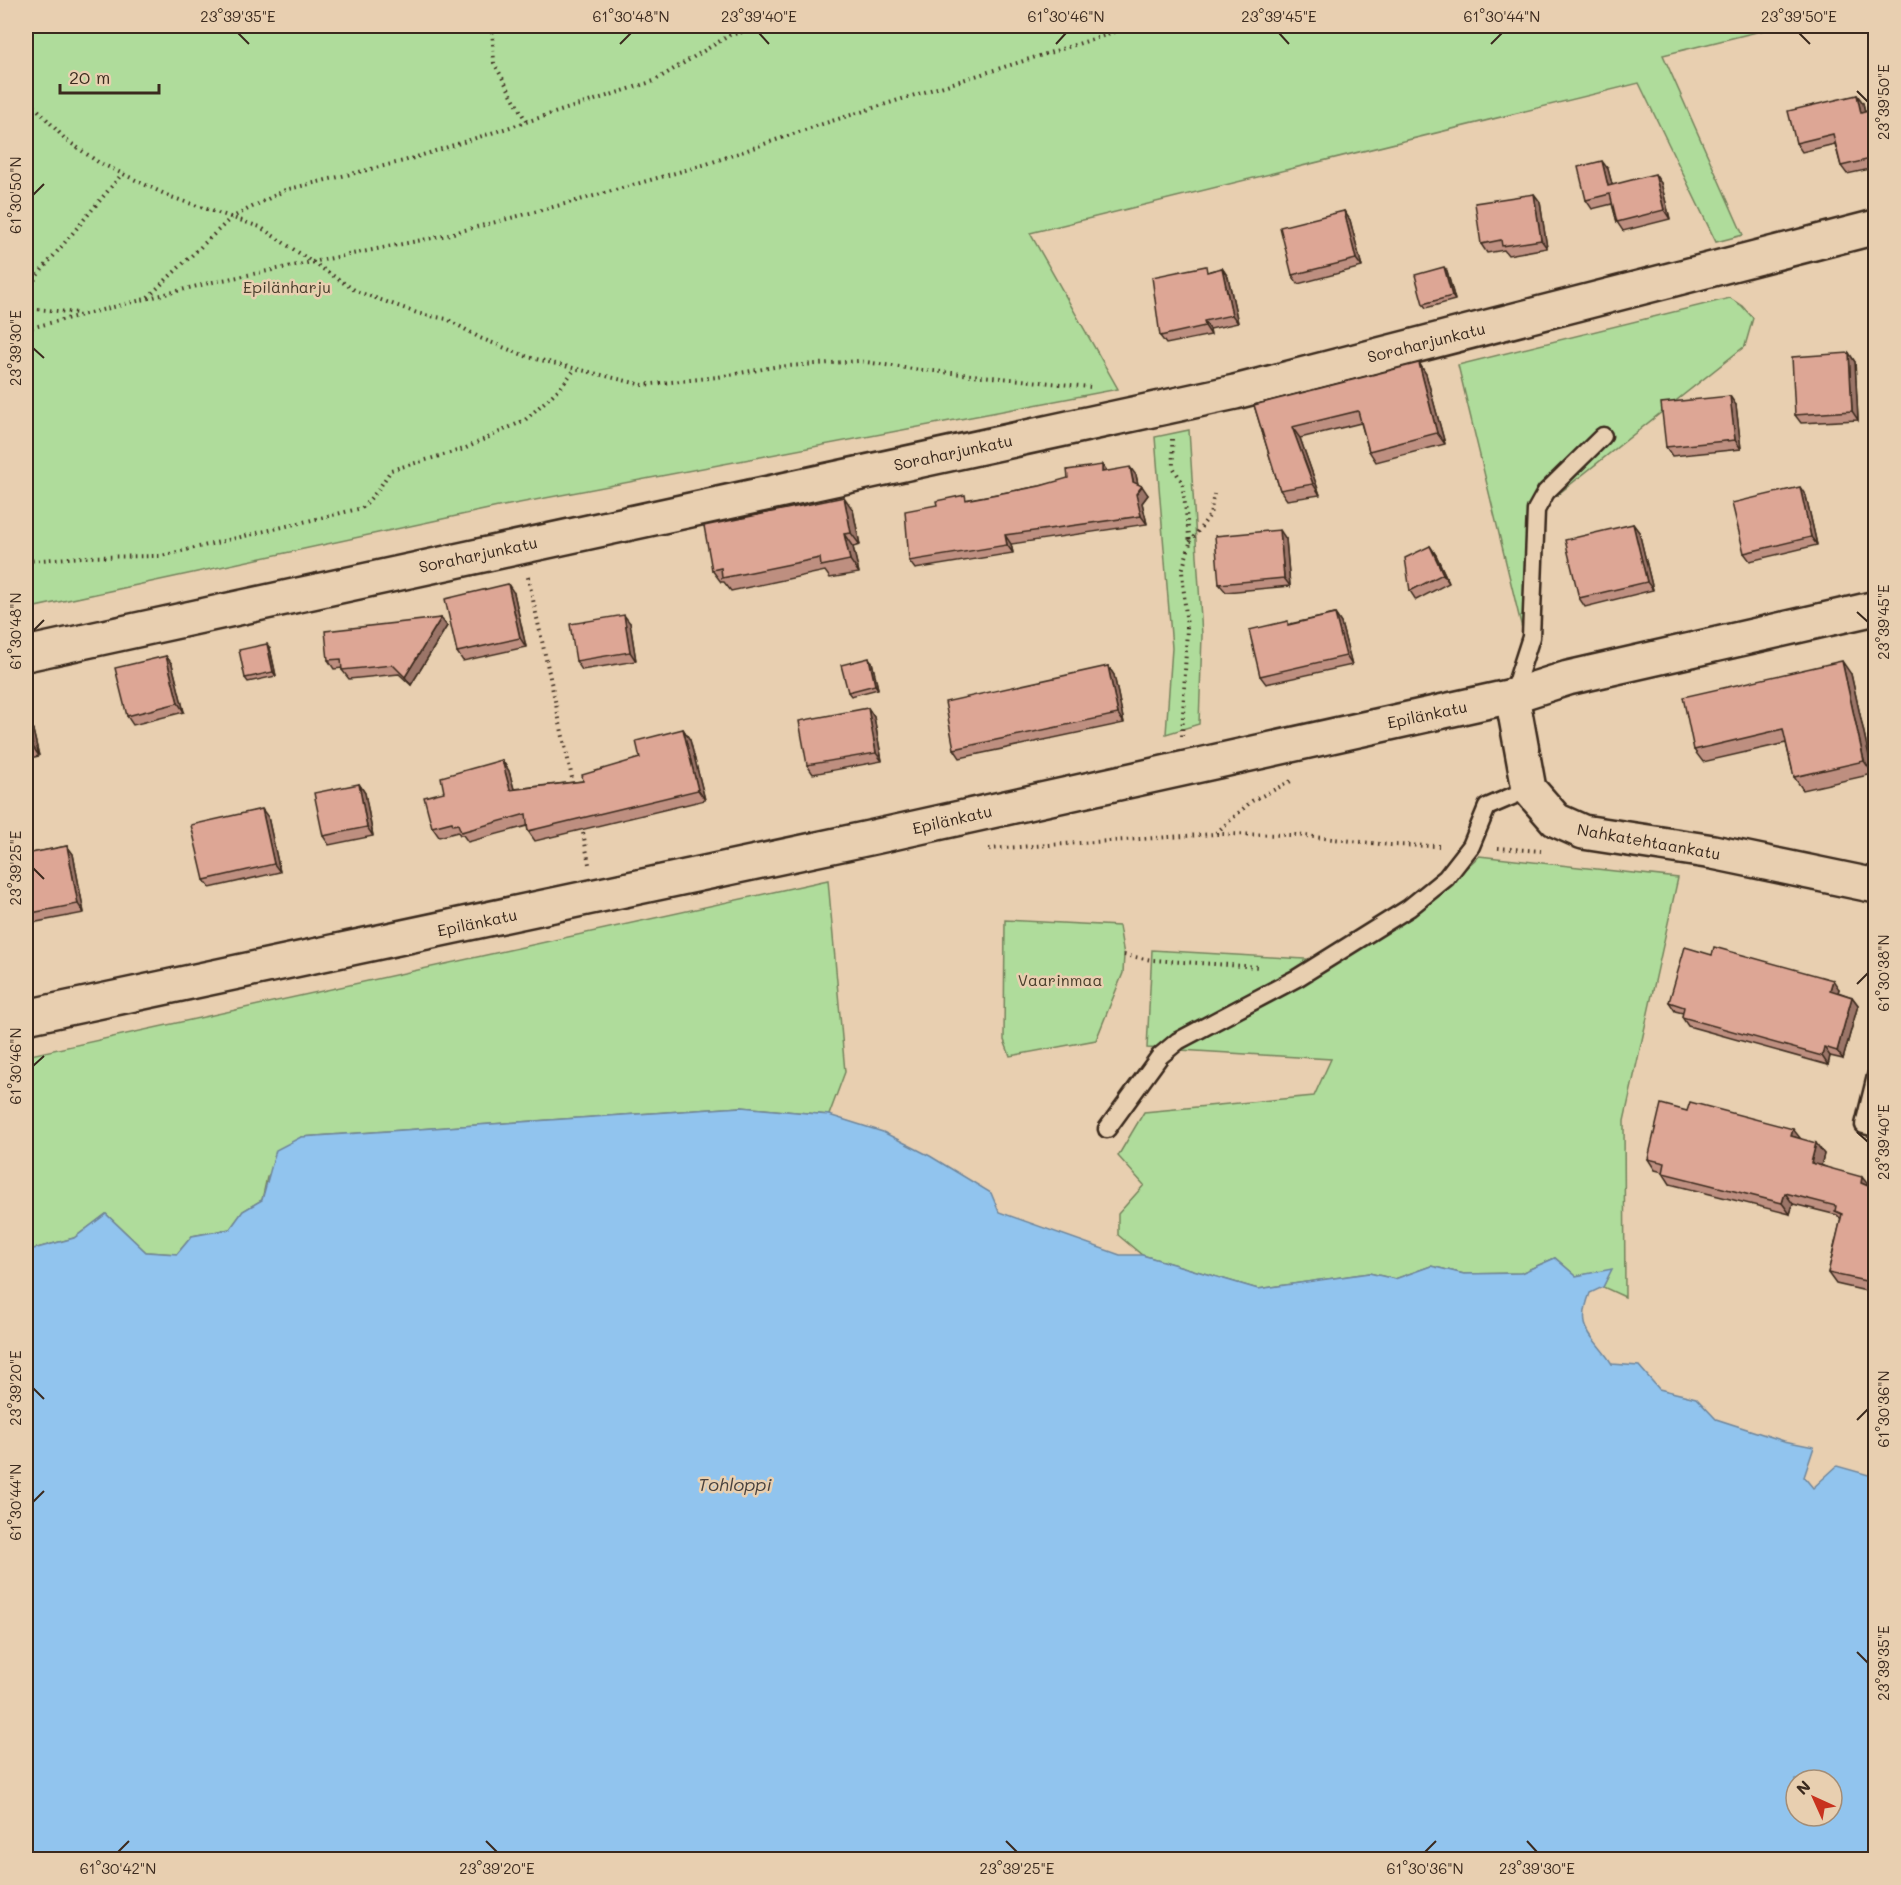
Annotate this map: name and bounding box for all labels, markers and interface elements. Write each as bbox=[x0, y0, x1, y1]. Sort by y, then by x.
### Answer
text: 23°39'35"E bbox=[200, 6, 276, 26]
text: 61°30'48"N bbox=[592, 6, 670, 26]
text: 23°39'40"E bbox=[721, 6, 797, 26]
text: 61°30'46"N bbox=[1027, 6, 1105, 26]
text: 23°39'45"E bbox=[1241, 6, 1317, 26]
text: 61°30'44"N bbox=[1464, 6, 1540, 26]
text: 23°39'50"E bbox=[1761, 6, 1837, 26]
scale bar bbox=[60, 57, 159, 95]
text: 23°39'50"E bbox=[1873, 64, 1893, 140]
text: 20 m bbox=[69, 65, 110, 89]
text: 61°30'50"N bbox=[5, 156, 25, 234]
park label: Epilänharju bbox=[243, 276, 331, 297]
text: 23°39'30"E bbox=[5, 310, 25, 386]
street label: Soraharjunkatu bbox=[1365, 317, 1487, 367]
street label: Soraharjunkatu bbox=[892, 429, 1014, 475]
street label: Soraharjunkatu bbox=[417, 531, 539, 577]
text: 23°39'45"E bbox=[1873, 584, 1893, 660]
text: 61°30'48"N bbox=[5, 592, 25, 670]
street label: Epilänkatu bbox=[1385, 695, 1469, 733]
street label: Epilänkatu bbox=[910, 800, 994, 838]
street label: Nahkatehtaankatu bbox=[1576, 818, 1722, 864]
text: 23°39'25"E bbox=[5, 830, 25, 905]
street label: Epilänkatu bbox=[435, 903, 519, 941]
text: 61°30'38"N bbox=[1873, 934, 1893, 1012]
park label: Vaarinmaa bbox=[1018, 969, 1102, 990]
text: 61°30'46"N bbox=[5, 1027, 25, 1105]
text: 23°39'40"E bbox=[1873, 1104, 1893, 1180]
text: 23°39'20"E bbox=[5, 1350, 25, 1426]
text: 61°30'36"N bbox=[1873, 1370, 1893, 1448]
text: 61°30'44"N bbox=[5, 1464, 25, 1540]
water label: Tohloppi bbox=[698, 1472, 772, 1496]
text: 23°39'35"E bbox=[1873, 1625, 1893, 1701]
north arrow bbox=[1784, 1768, 1844, 1828]
text: N bbox=[1791, 1775, 1815, 1799]
text: 61°30'42"N bbox=[80, 1858, 156, 1878]
text: 23°39'20"E bbox=[459, 1858, 535, 1878]
text: 23°39'25"E bbox=[980, 1858, 1055, 1878]
text: 61°30'36"N bbox=[1386, 1858, 1464, 1878]
text: 23°39'30"E bbox=[1499, 1858, 1575, 1878]

